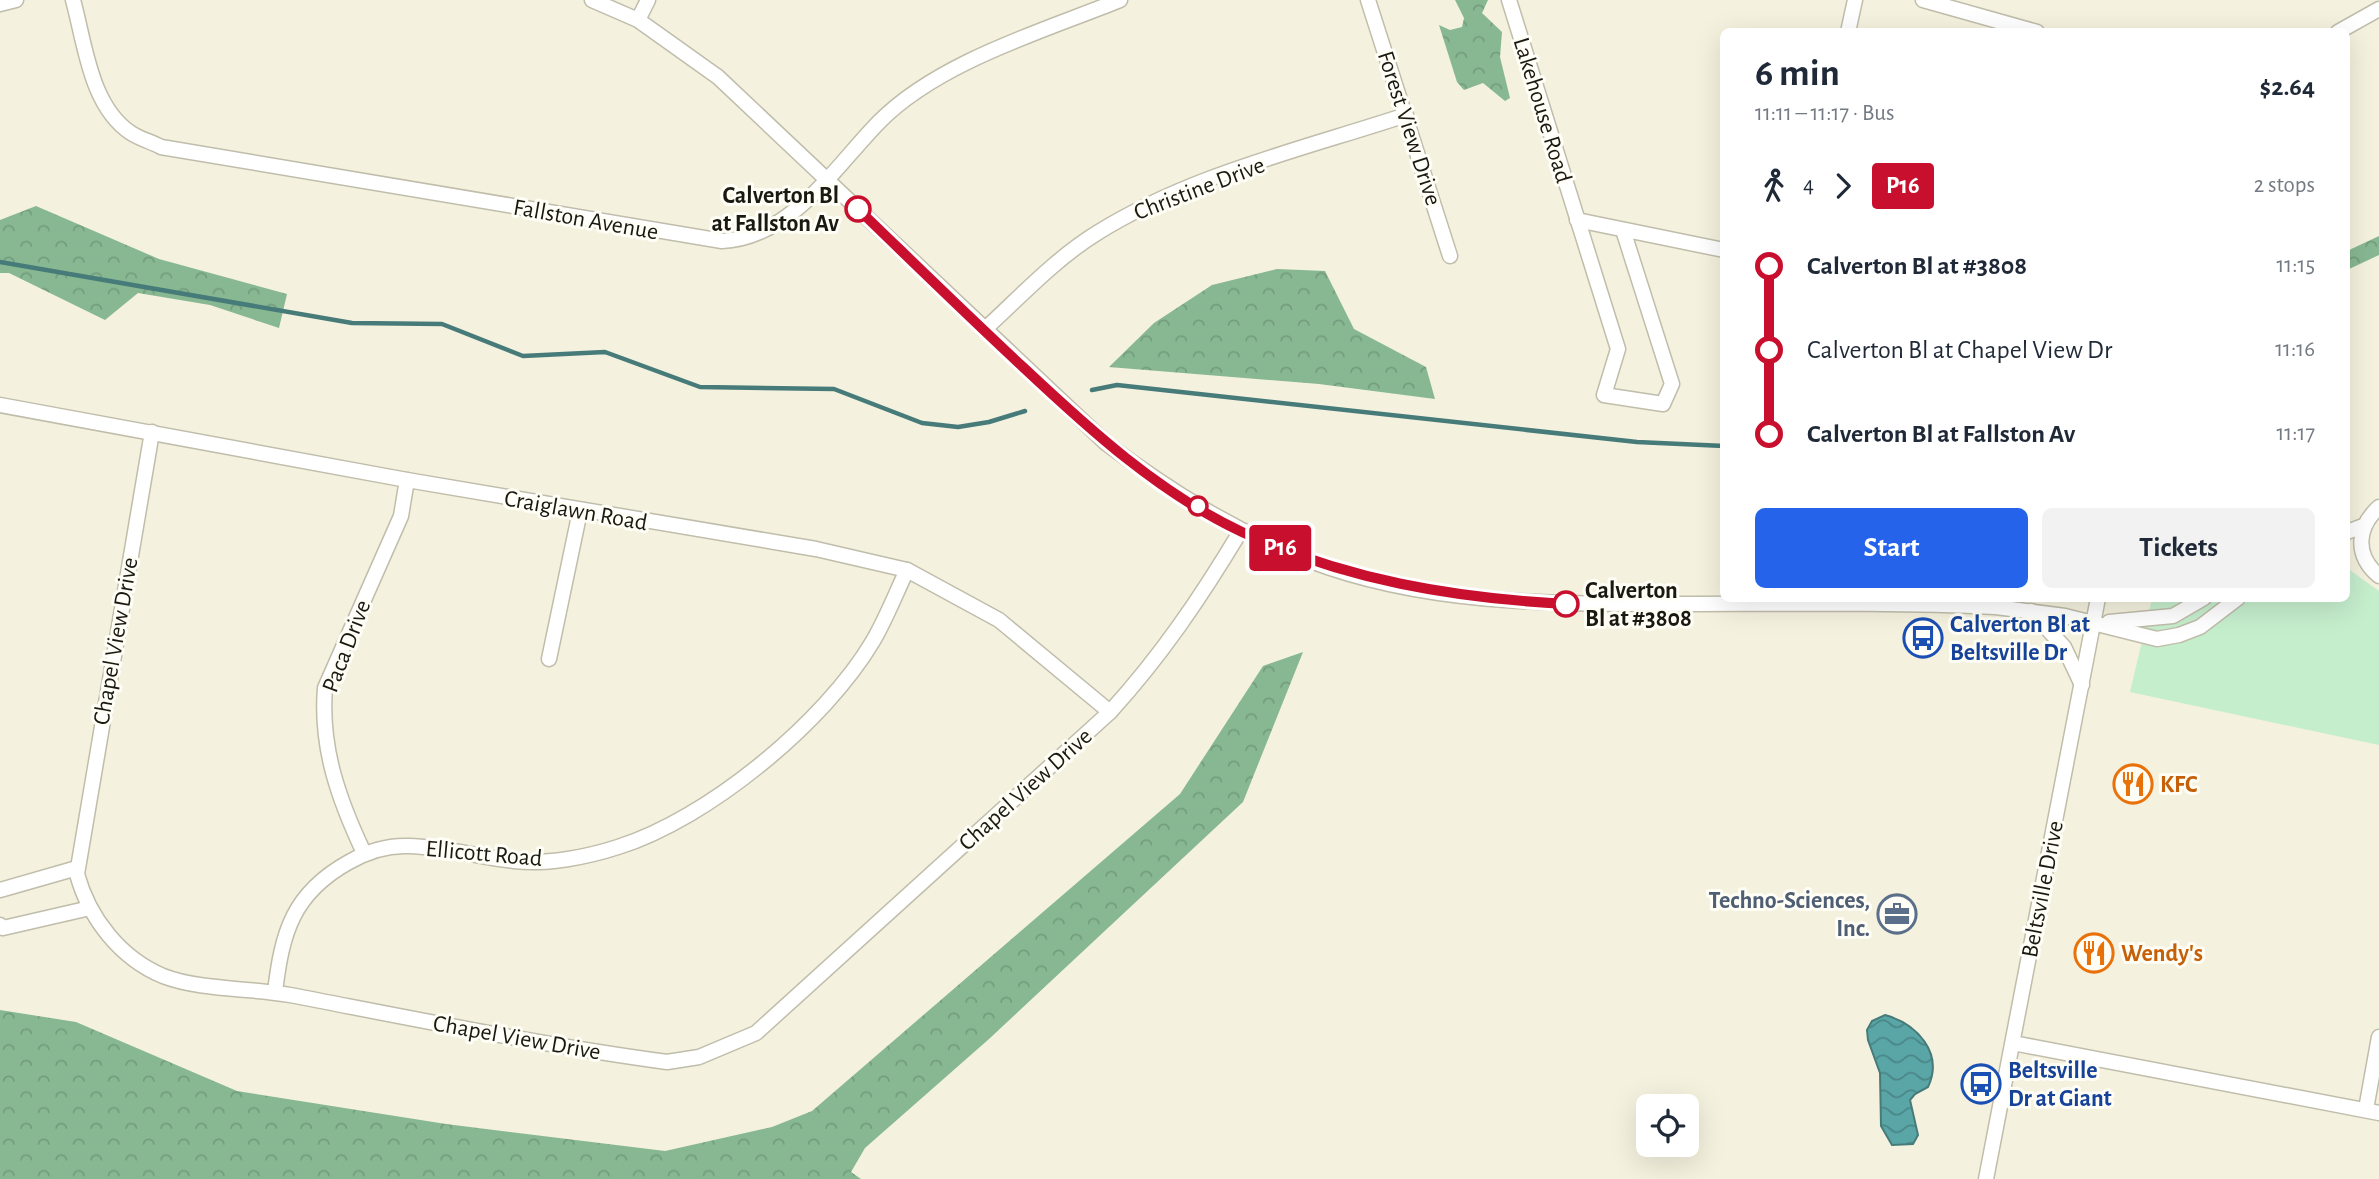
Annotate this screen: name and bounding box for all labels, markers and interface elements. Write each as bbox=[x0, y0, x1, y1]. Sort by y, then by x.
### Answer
street label: Lakehouse Road bbox=[1509, 35, 1576, 186]
street label: Forest View Drive bbox=[1373, 48, 1445, 209]
text: 6 min bbox=[1755, 55, 1840, 93]
text: $2.64 bbox=[2259, 74, 2315, 100]
text: 11:11 – 11:17 · Bus bbox=[1755, 102, 1895, 125]
street label: Christine Drive bbox=[1131, 153, 1268, 225]
icon: walk bbox=[1755, 167, 1793, 205]
icon: forward bbox=[1824, 167, 1862, 205]
text: 4 bbox=[1803, 174, 1814, 197]
text: P16 bbox=[1886, 174, 1920, 198]
text: 2 stops bbox=[2254, 174, 2315, 197]
place label: Calverton Bl at Fallston Av bbox=[712, 184, 839, 236]
street label: Fallston Avenue bbox=[511, 195, 660, 245]
marker: Calverton Bl at Fallston Av bbox=[845, 196, 871, 222]
text: Calverton Bl at #3808 bbox=[1807, 253, 2027, 279]
text: 11:15 bbox=[2276, 254, 2315, 277]
text: Calverton Bl at Chapel View Dr bbox=[1807, 337, 2112, 363]
text: 11:16 bbox=[2275, 338, 2315, 361]
text: Calverton Bl at Fallston Av bbox=[1807, 421, 2075, 447]
text: 11:17 bbox=[2276, 422, 2315, 445]
street label: Craiglawn Road bbox=[502, 487, 649, 535]
unlabelled marker bbox=[1188, 496, 1208, 516]
button: Start bbox=[1755, 508, 2028, 588]
button: Tickets bbox=[2042, 508, 2315, 588]
line badge: P16 bbox=[1240, 525, 1320, 571]
text: P16 bbox=[1263, 536, 1297, 560]
street label: Chapel View Drive bbox=[89, 556, 143, 727]
place label: Calverton Bl at #3808 bbox=[1585, 579, 1692, 631]
marker: Calverton Bl at #3808 bbox=[1553, 591, 1579, 617]
street label: Paca Drive bbox=[318, 597, 375, 696]
place label: Calverton Bl at Beltsville Dr bbox=[1950, 613, 2090, 665]
bus stop icon: Calverton Bl at Beltsville Dr bbox=[1902, 617, 1944, 659]
street label: Chapel View Drive bbox=[955, 724, 1097, 855]
restaurant icon: KFC bbox=[2112, 763, 2154, 805]
place label: KFC bbox=[2160, 773, 2198, 797]
street label: Beltsville Drive bbox=[2018, 819, 2068, 960]
street label: Ellicott Road bbox=[424, 837, 543, 871]
place label: Techno-Sciences, Inc. bbox=[1708, 889, 1870, 941]
office icon: Techno-Sciences, Inc. bbox=[1876, 893, 1918, 935]
restaurant icon: Wendy's bbox=[2073, 932, 2115, 974]
place label: Wendy's bbox=[2121, 942, 2203, 966]
street label: Chapel View Drive bbox=[431, 1011, 602, 1065]
place label: Beltsville Dr at Giant bbox=[2008, 1059, 2112, 1111]
bus stop icon: Beltsville Dr at Giant bbox=[1960, 1063, 2002, 1105]
map controls bbox=[1636, 1094, 1699, 1157]
button: locate bbox=[1636, 1094, 1699, 1157]

